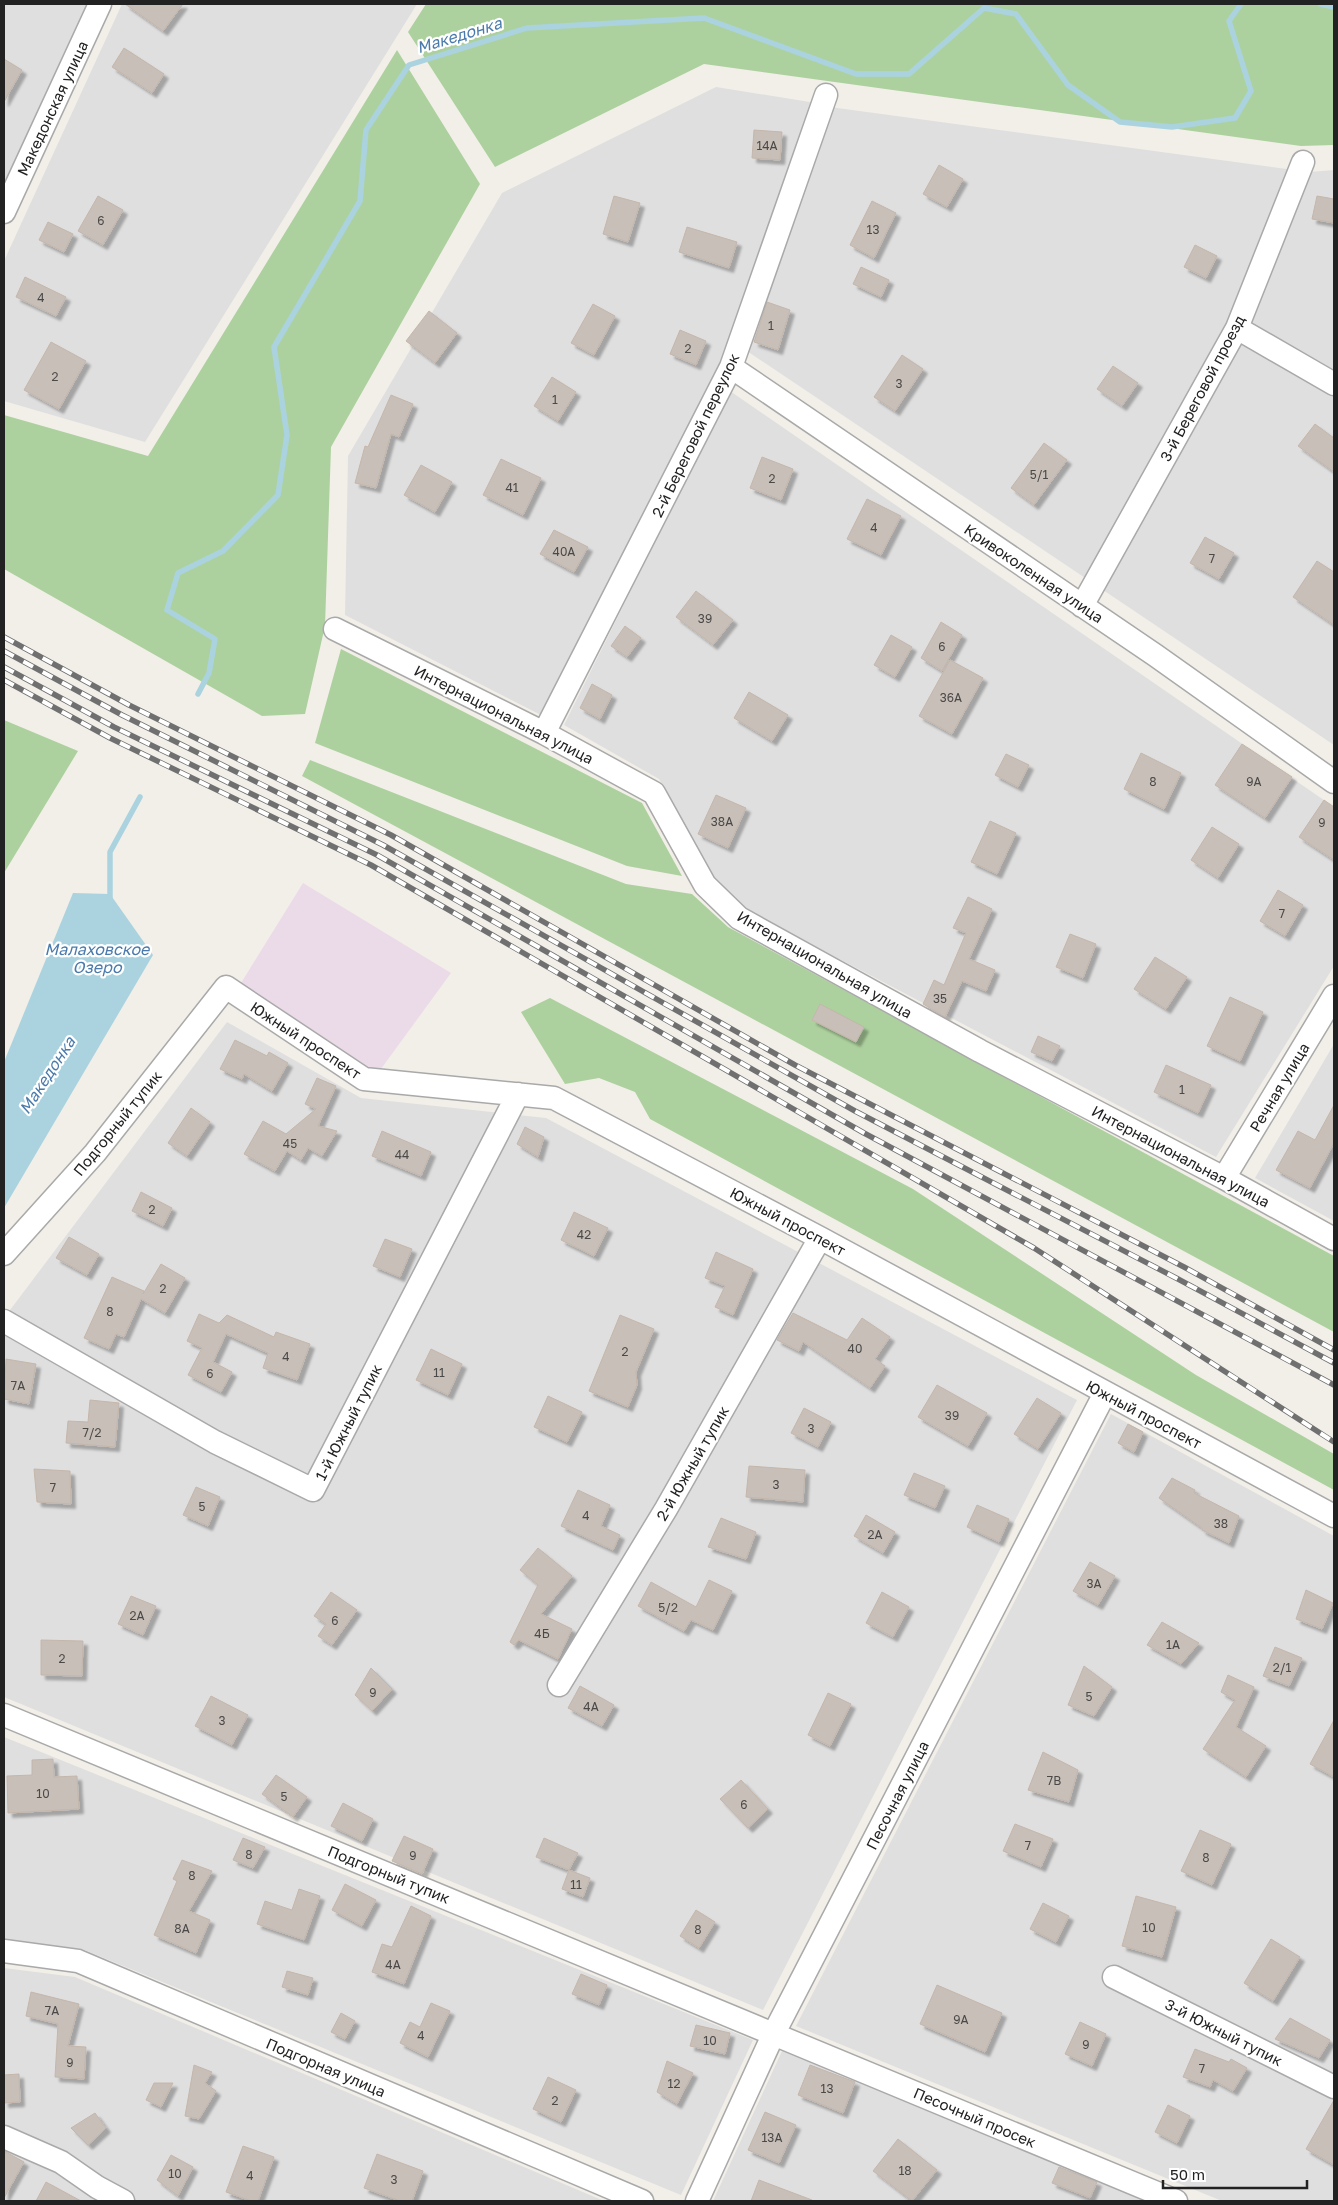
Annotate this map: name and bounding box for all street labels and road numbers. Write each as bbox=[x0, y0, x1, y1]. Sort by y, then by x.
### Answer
street label: Македонская улица bbox=[13, 38, 91, 178]
street label: 3-й Береговой проезд bbox=[1156, 312, 1248, 464]
street label: 2-й Береговой переулок bbox=[647, 350, 743, 520]
street label: Кривоколенная улица bbox=[961, 520, 1107, 626]
street label: Интернациональная улица bbox=[411, 661, 597, 767]
street label: Интернациональная улица bbox=[734, 906, 916, 1022]
street label: Южный проспект bbox=[247, 998, 365, 1083]
street label: Речная улица bbox=[1245, 1039, 1313, 1135]
street label: Подгорный тупик bbox=[69, 1067, 165, 1179]
street label: Интернациональная улица bbox=[1089, 1101, 1273, 1211]
street label: Южный проспект bbox=[727, 1183, 849, 1259]
street label: 1-й Южный тупик bbox=[311, 1361, 385, 1483]
street label: Южный проспект bbox=[1083, 1376, 1205, 1452]
street label: 2-й Южный тупик bbox=[652, 1402, 732, 1523]
street label: Песочная улица bbox=[862, 1738, 932, 1852]
street label: Подгорный тупик bbox=[325, 1841, 453, 1907]
street label: 3-й Южный тупик bbox=[1162, 1995, 1286, 2070]
street label: Подгорная улица bbox=[264, 2034, 388, 2100]
street label: Песочный просек bbox=[911, 2083, 1039, 2151]

